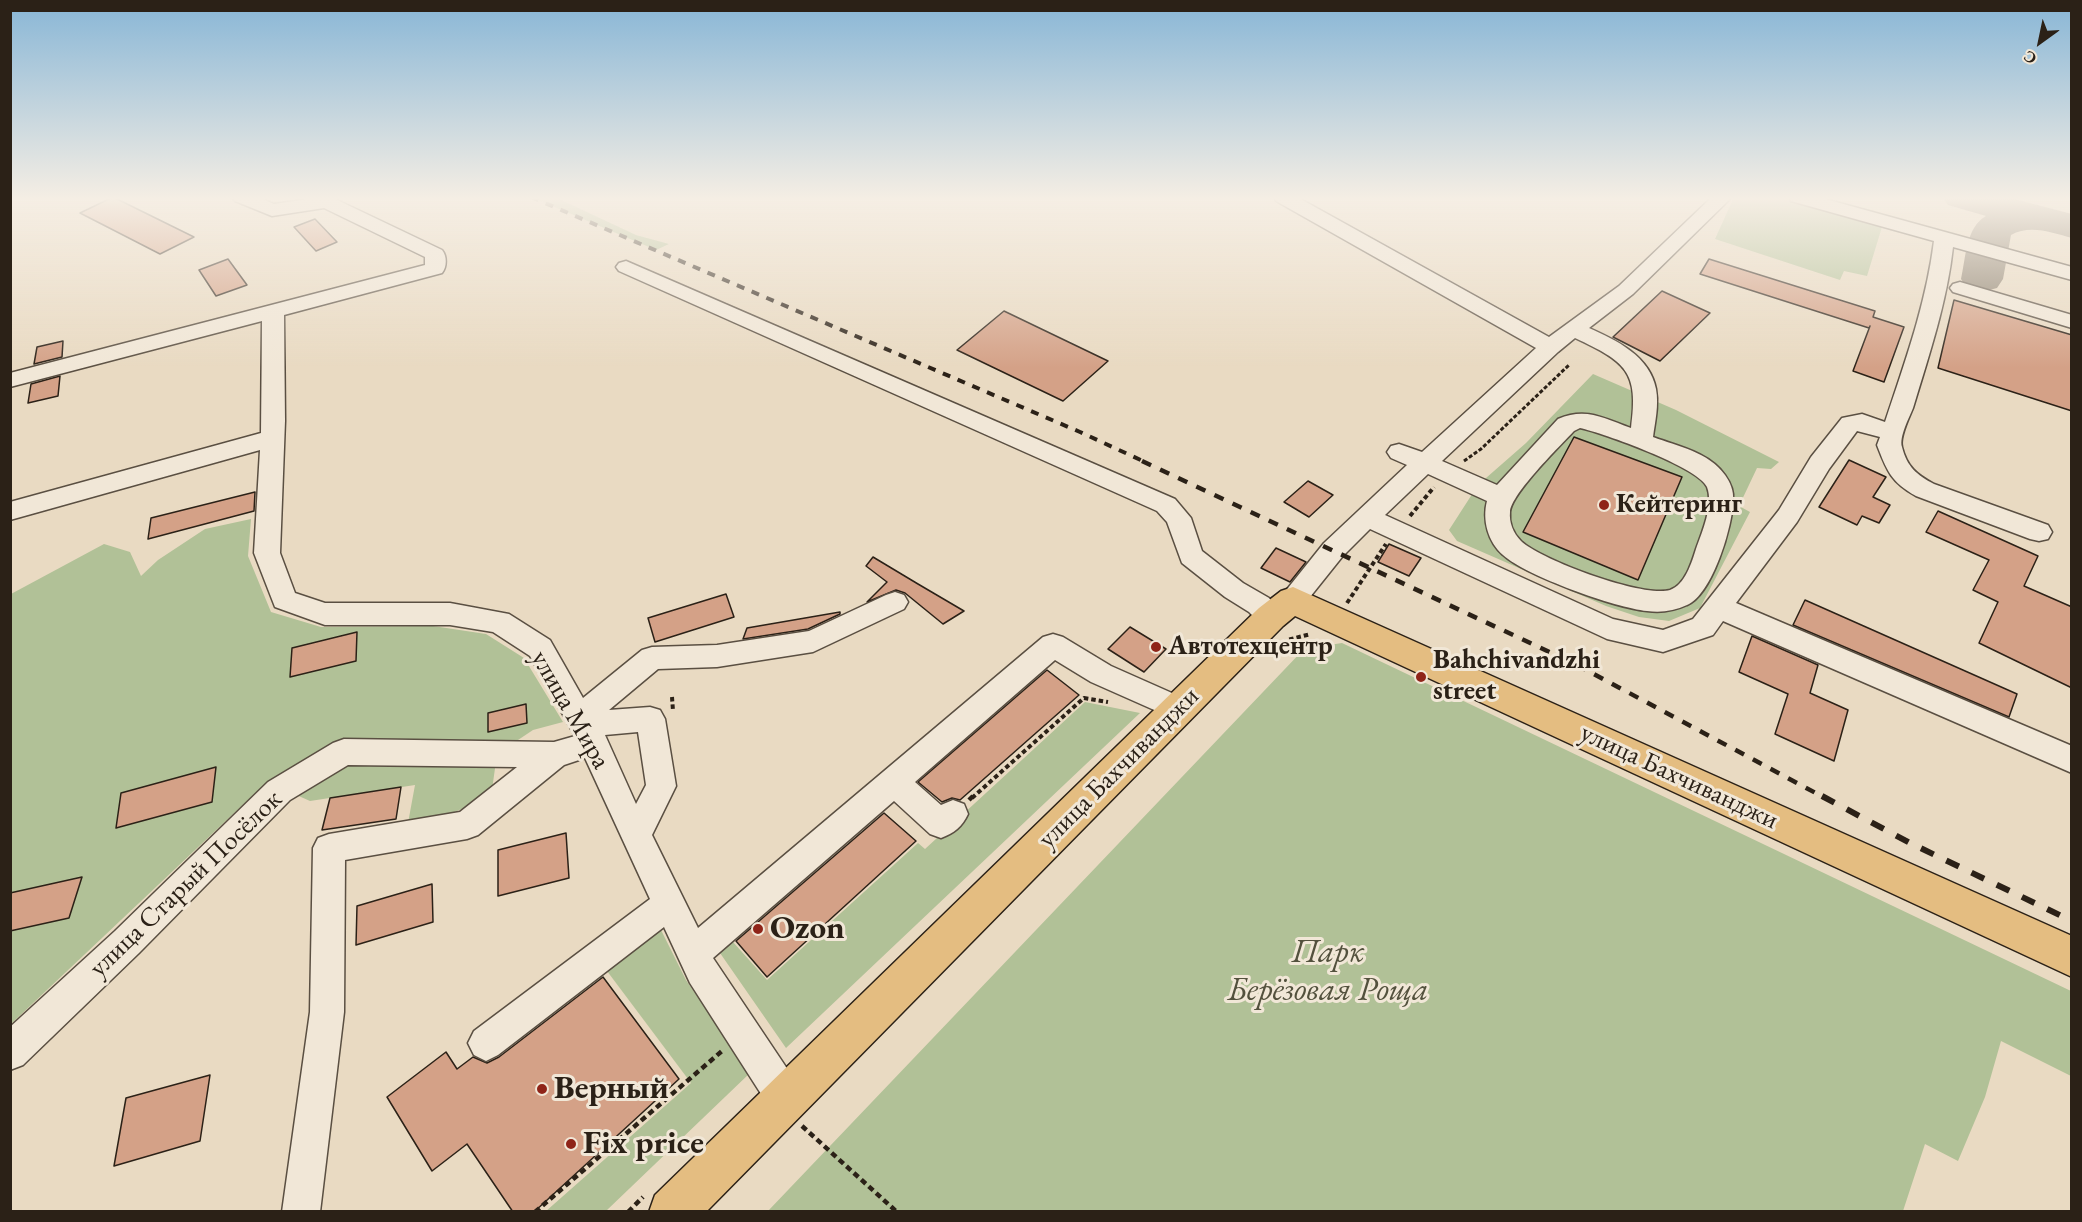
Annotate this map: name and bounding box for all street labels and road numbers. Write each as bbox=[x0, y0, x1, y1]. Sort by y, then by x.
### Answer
street label: улица Мира bbox=[523, 645, 617, 775]
street label: улица Бахчиванджи bbox=[1032, 681, 1206, 855]
street label: улица Бахчиванджи bbox=[1575, 717, 1783, 837]
street label: улица Старый Посёлок bbox=[83, 784, 289, 984]

